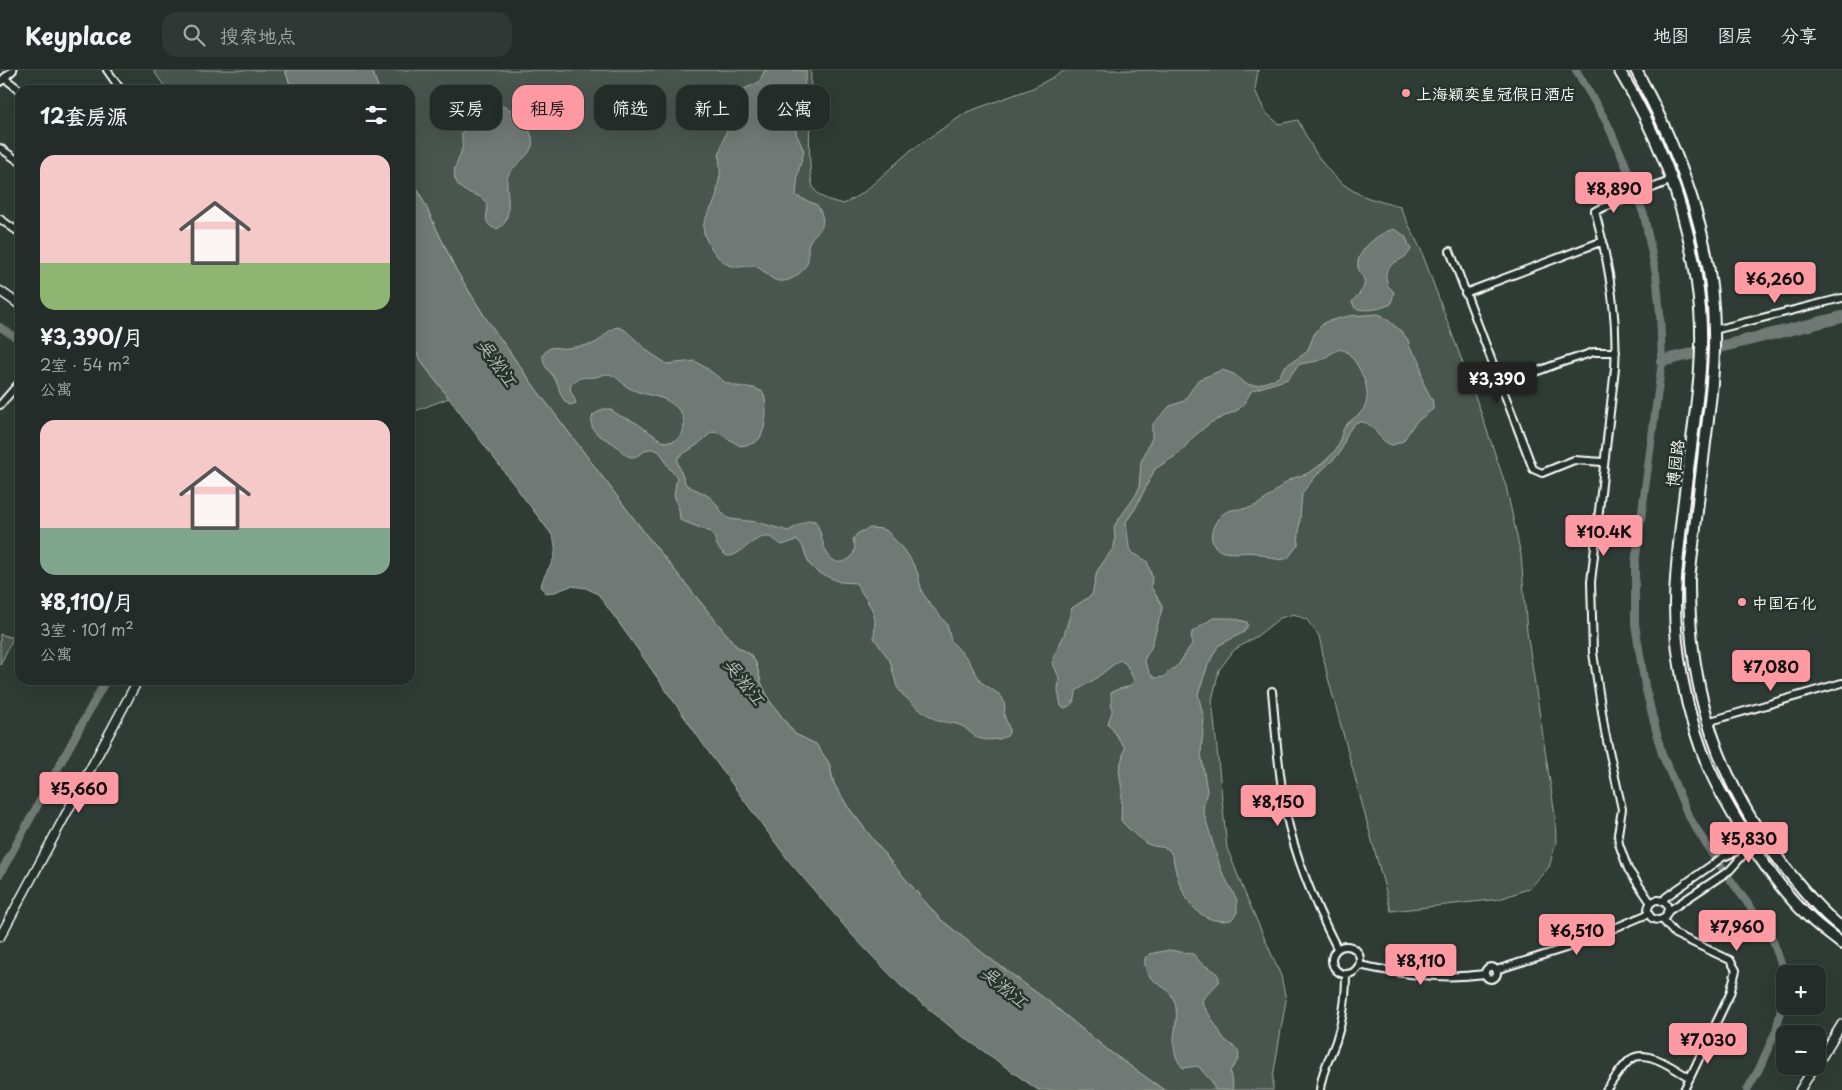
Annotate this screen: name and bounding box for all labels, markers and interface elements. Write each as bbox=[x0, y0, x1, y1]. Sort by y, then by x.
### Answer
search box bbox=[162, 12, 512, 57]
text: Keyplace bbox=[25, 17, 132, 53]
icon: search bbox=[180, 21, 208, 49]
text: 搜索地点 bbox=[220, 21, 296, 49]
text: 地图 bbox=[1653, 21, 1689, 48]
text: 图层 bbox=[1717, 21, 1753, 48]
text: 分享 bbox=[1781, 21, 1817, 48]
place label: 上海颖奕皇冠假日酒店 bbox=[1416, 81, 1576, 105]
chip: 买房 bbox=[430, 85, 502, 130]
chip: 租房 bbox=[512, 85, 584, 130]
chip: 筛选 bbox=[594, 85, 666, 130]
chip: 新上 bbox=[676, 85, 748, 130]
chip: 公寓 bbox=[758, 85, 830, 130]
marker: 上海颖奕皇冠假日酒店 bbox=[1400, 87, 1412, 99]
text: 12套房源 bbox=[40, 99, 128, 131]
icon: filters bbox=[362, 101, 390, 129]
pin: ¥8,890 bbox=[1573, 172, 1655, 214]
text: ¥8,890 bbox=[1586, 176, 1642, 200]
icon: home bbox=[170, 188, 260, 278]
pin: ¥6,260 bbox=[1734, 262, 1816, 304]
text: ¥6,260 bbox=[1746, 266, 1804, 290]
text: ¥3,390/月 bbox=[40, 320, 144, 352]
water label: 吴淞江 bbox=[471, 332, 525, 393]
text: 2室 · 54 m² bbox=[40, 352, 130, 376]
pin: ¥3,390 bbox=[1456, 362, 1538, 404]
text: ¥3,390 bbox=[1469, 366, 1525, 390]
text: 公寓 bbox=[40, 376, 72, 400]
street label: 博园路 bbox=[1659, 438, 1689, 488]
icon: home bbox=[170, 453, 260, 543]
pin: ¥10.4K bbox=[1563, 514, 1645, 557]
text: ¥10.4K bbox=[1576, 519, 1632, 543]
text: ¥8,110/月 bbox=[40, 585, 134, 617]
place label: 中国石化 bbox=[1752, 590, 1816, 614]
marker: 中国石化 bbox=[1736, 596, 1748, 608]
text: 3室 · 101 m² bbox=[40, 617, 134, 641]
text: 公寓 bbox=[40, 641, 72, 665]
pin: ¥7,080 bbox=[1730, 650, 1812, 692]
water label: 吴淞江 bbox=[718, 651, 773, 711]
text: ¥7,080 bbox=[1743, 654, 1799, 678]
pin: ¥5,660 bbox=[38, 772, 120, 814]
text: ¥5,660 bbox=[50, 776, 108, 800]
pin: ¥8,150 bbox=[1237, 784, 1319, 827]
text: ¥8,150 bbox=[1252, 789, 1304, 813]
pin: ¥5,830 bbox=[1708, 822, 1790, 864]
text: ¥5,830 bbox=[1721, 826, 1777, 850]
pin: ¥7,960 bbox=[1696, 910, 1778, 952]
pin: ¥6,510 bbox=[1536, 914, 1618, 956]
text: ¥7,960 bbox=[1710, 914, 1764, 938]
text: ¥6,510 bbox=[1550, 918, 1604, 942]
pin: ¥8,110 bbox=[1380, 944, 1462, 986]
text: ¥8,110 bbox=[1396, 948, 1446, 972]
water label: 吴淞江 bbox=[976, 958, 1035, 1014]
map controls bbox=[1776, 965, 1826, 1075]
button: + bbox=[1776, 965, 1826, 1015]
pin: ¥7,030 bbox=[1667, 1022, 1749, 1065]
button: − bbox=[1776, 1025, 1826, 1075]
text: ¥7,030 bbox=[1680, 1027, 1736, 1051]

